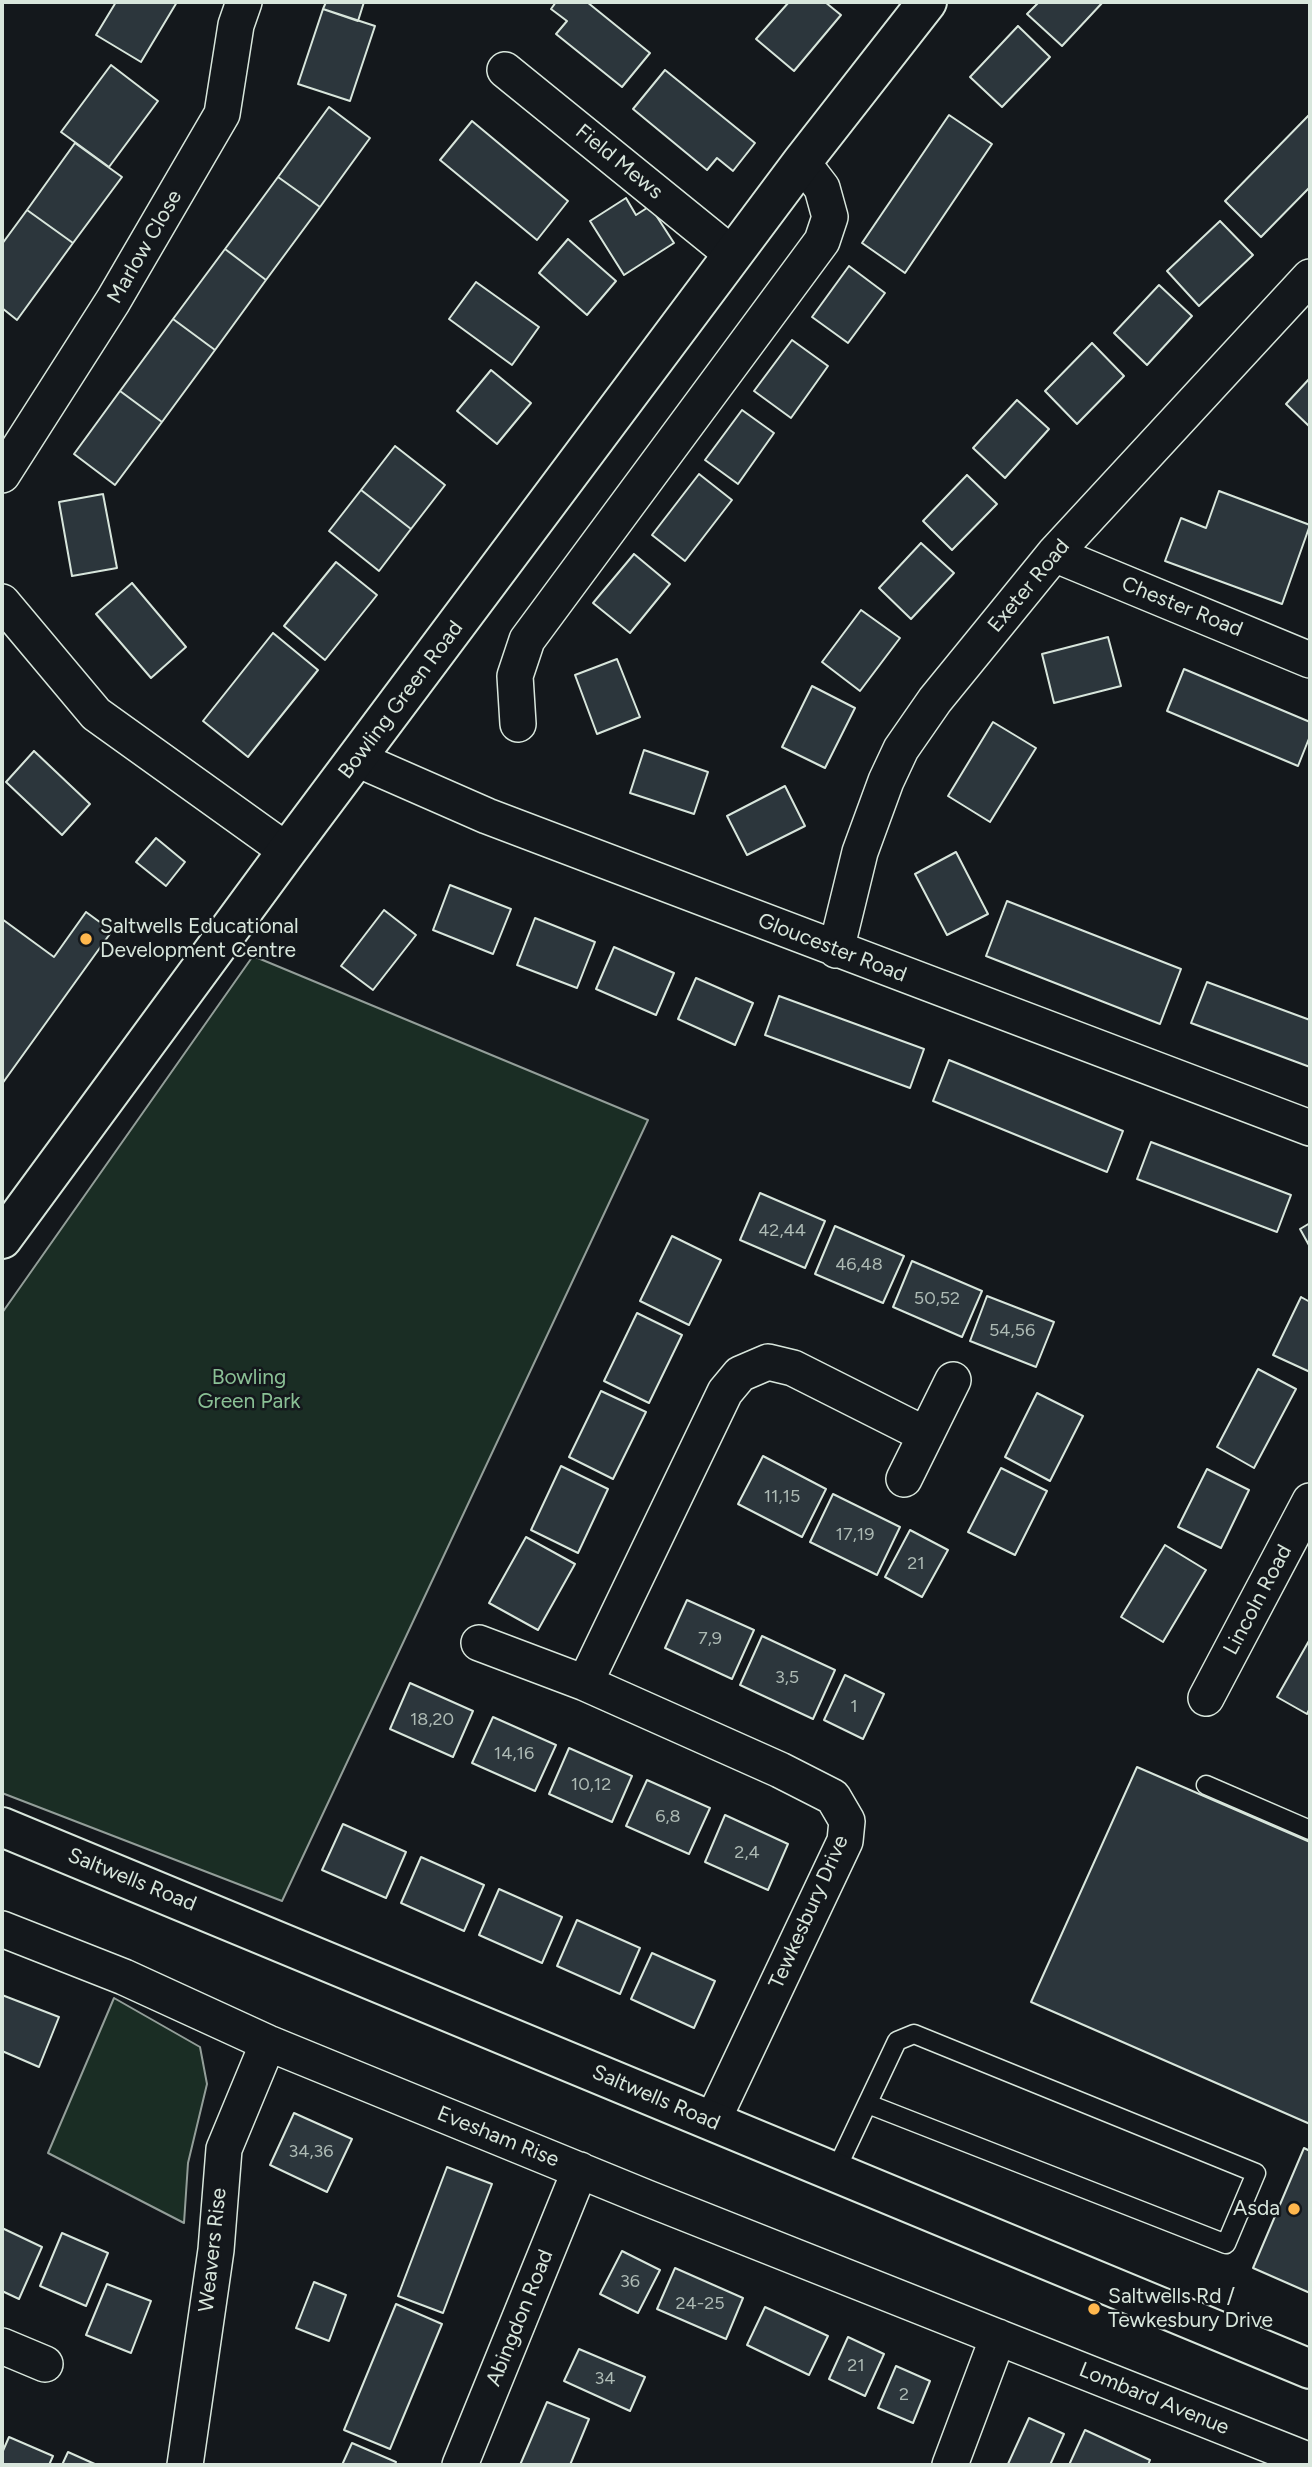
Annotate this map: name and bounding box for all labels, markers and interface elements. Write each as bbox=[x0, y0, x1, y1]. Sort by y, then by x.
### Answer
street label: Field Mews bbox=[570, 119, 668, 205]
street label: Marlow Close bbox=[102, 186, 188, 308]
street label: Exeter Road bbox=[983, 534, 1075, 638]
street label: Chester Road bbox=[1118, 571, 1246, 643]
street label: Bowling Green Road bbox=[333, 616, 469, 784]
street label: Gloucester Road bbox=[754, 908, 910, 988]
place label: Saltwells Educational Development Centre bbox=[100, 914, 299, 964]
marker: Saltwells Educational Development Centre bbox=[78, 931, 94, 947]
house number: 42,44 bbox=[758, 1220, 806, 1242]
house number: 46,48 bbox=[835, 1254, 883, 1276]
house number: 50,52 bbox=[914, 1288, 960, 1310]
house number: 54,56 bbox=[989, 1320, 1035, 1342]
park label: Bowling Green Park bbox=[198, 1365, 300, 1415]
house number: 11,15 bbox=[764, 1486, 800, 1508]
house number: 17,19 bbox=[836, 1524, 874, 1546]
street label: Lincoln Road bbox=[1218, 1541, 1298, 1659]
house number: 21 bbox=[907, 1553, 925, 1575]
house number: 7,9 bbox=[698, 1628, 722, 1650]
house number: 3,5 bbox=[775, 1667, 799, 1689]
house number: 1 bbox=[850, 1696, 858, 1718]
house number: 18,20 bbox=[410, 1709, 454, 1731]
house number: 14,16 bbox=[494, 1743, 534, 1765]
house number: 10,12 bbox=[571, 1774, 611, 1796]
house number: 6,8 bbox=[655, 1806, 681, 1828]
street label: Tewkesbury Drive bbox=[764, 1831, 854, 1993]
house number: 2,4 bbox=[734, 1842, 760, 1864]
street label: Saltwells Road bbox=[64, 1843, 200, 1917]
street label: Saltwells Road bbox=[588, 2060, 724, 2136]
street label: Evesham Rise bbox=[433, 2101, 563, 2173]
house number: 34,36 bbox=[288, 2141, 334, 2163]
street label: Weavers Rise bbox=[194, 2187, 232, 2313]
place label: Asda bbox=[1233, 2196, 1280, 2222]
marker: Asda bbox=[1286, 2201, 1302, 2217]
street label: Abingdon Road bbox=[481, 2246, 559, 2390]
house number: 36 bbox=[620, 2271, 640, 2293]
place label: Saltwells Rd / Tewkesbury Drive bbox=[1108, 2284, 1273, 2334]
house number: 24-25 bbox=[675, 2293, 725, 2315]
marker: Saltwells Rd / Tewkesbury Drive bbox=[1086, 2301, 1102, 2317]
house number: 21 bbox=[847, 2355, 865, 2377]
street label: Lombard Avenue bbox=[1075, 2357, 1233, 2441]
house number: 34 bbox=[595, 2368, 615, 2390]
house number: 2 bbox=[899, 2384, 909, 2406]

